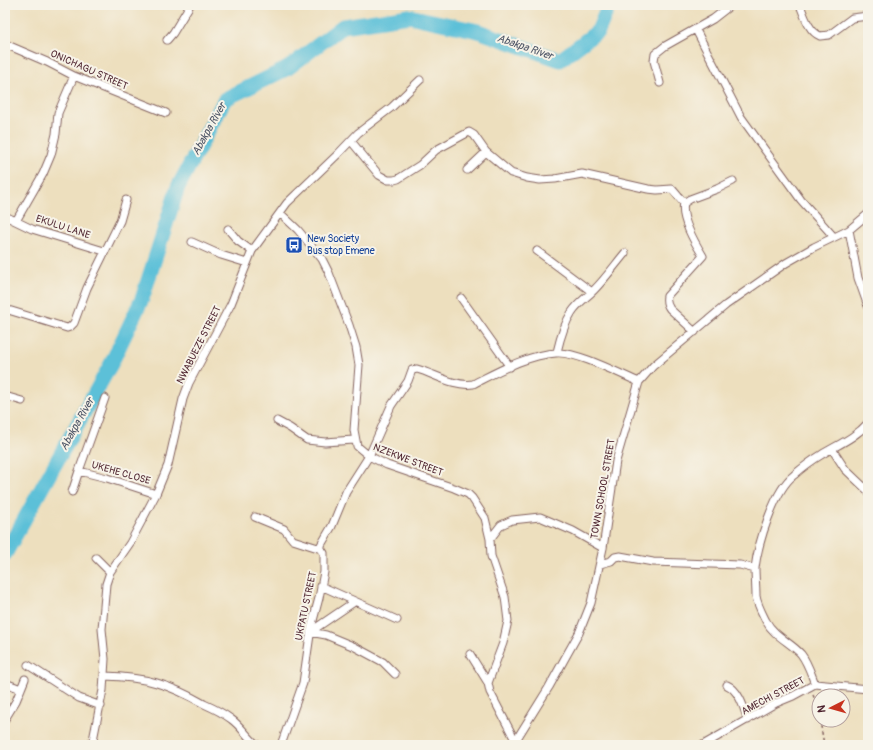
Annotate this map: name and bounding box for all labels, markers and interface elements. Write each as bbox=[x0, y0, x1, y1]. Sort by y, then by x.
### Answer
water label: Abakpa River bbox=[496, 31, 556, 63]
street label: ONICHAGU STREET bbox=[48, 48, 130, 93]
water label: Abakpa River bbox=[189, 99, 230, 157]
street label: EKULU LANE bbox=[34, 213, 92, 241]
place label: New Society Bus stop Emene bbox=[307, 233, 375, 257]
bus stop icon: New Society Bus stop Emene bbox=[284, 235, 304, 255]
street label: NWABUEZE STREET bbox=[174, 304, 224, 386]
water label: Abakpa River bbox=[57, 394, 98, 452]
street label: TOWN SCHOOL STREET bbox=[588, 438, 618, 540]
street label: NZEKWE STREET bbox=[371, 441, 445, 479]
street label: UKEHE CLOSE bbox=[90, 459, 152, 487]
street label: UKPATU STREET bbox=[293, 570, 319, 642]
street label: AMECHI STREET bbox=[740, 674, 807, 718]
north arrow bbox=[811, 688, 851, 728]
text: N bbox=[815, 704, 828, 713]

